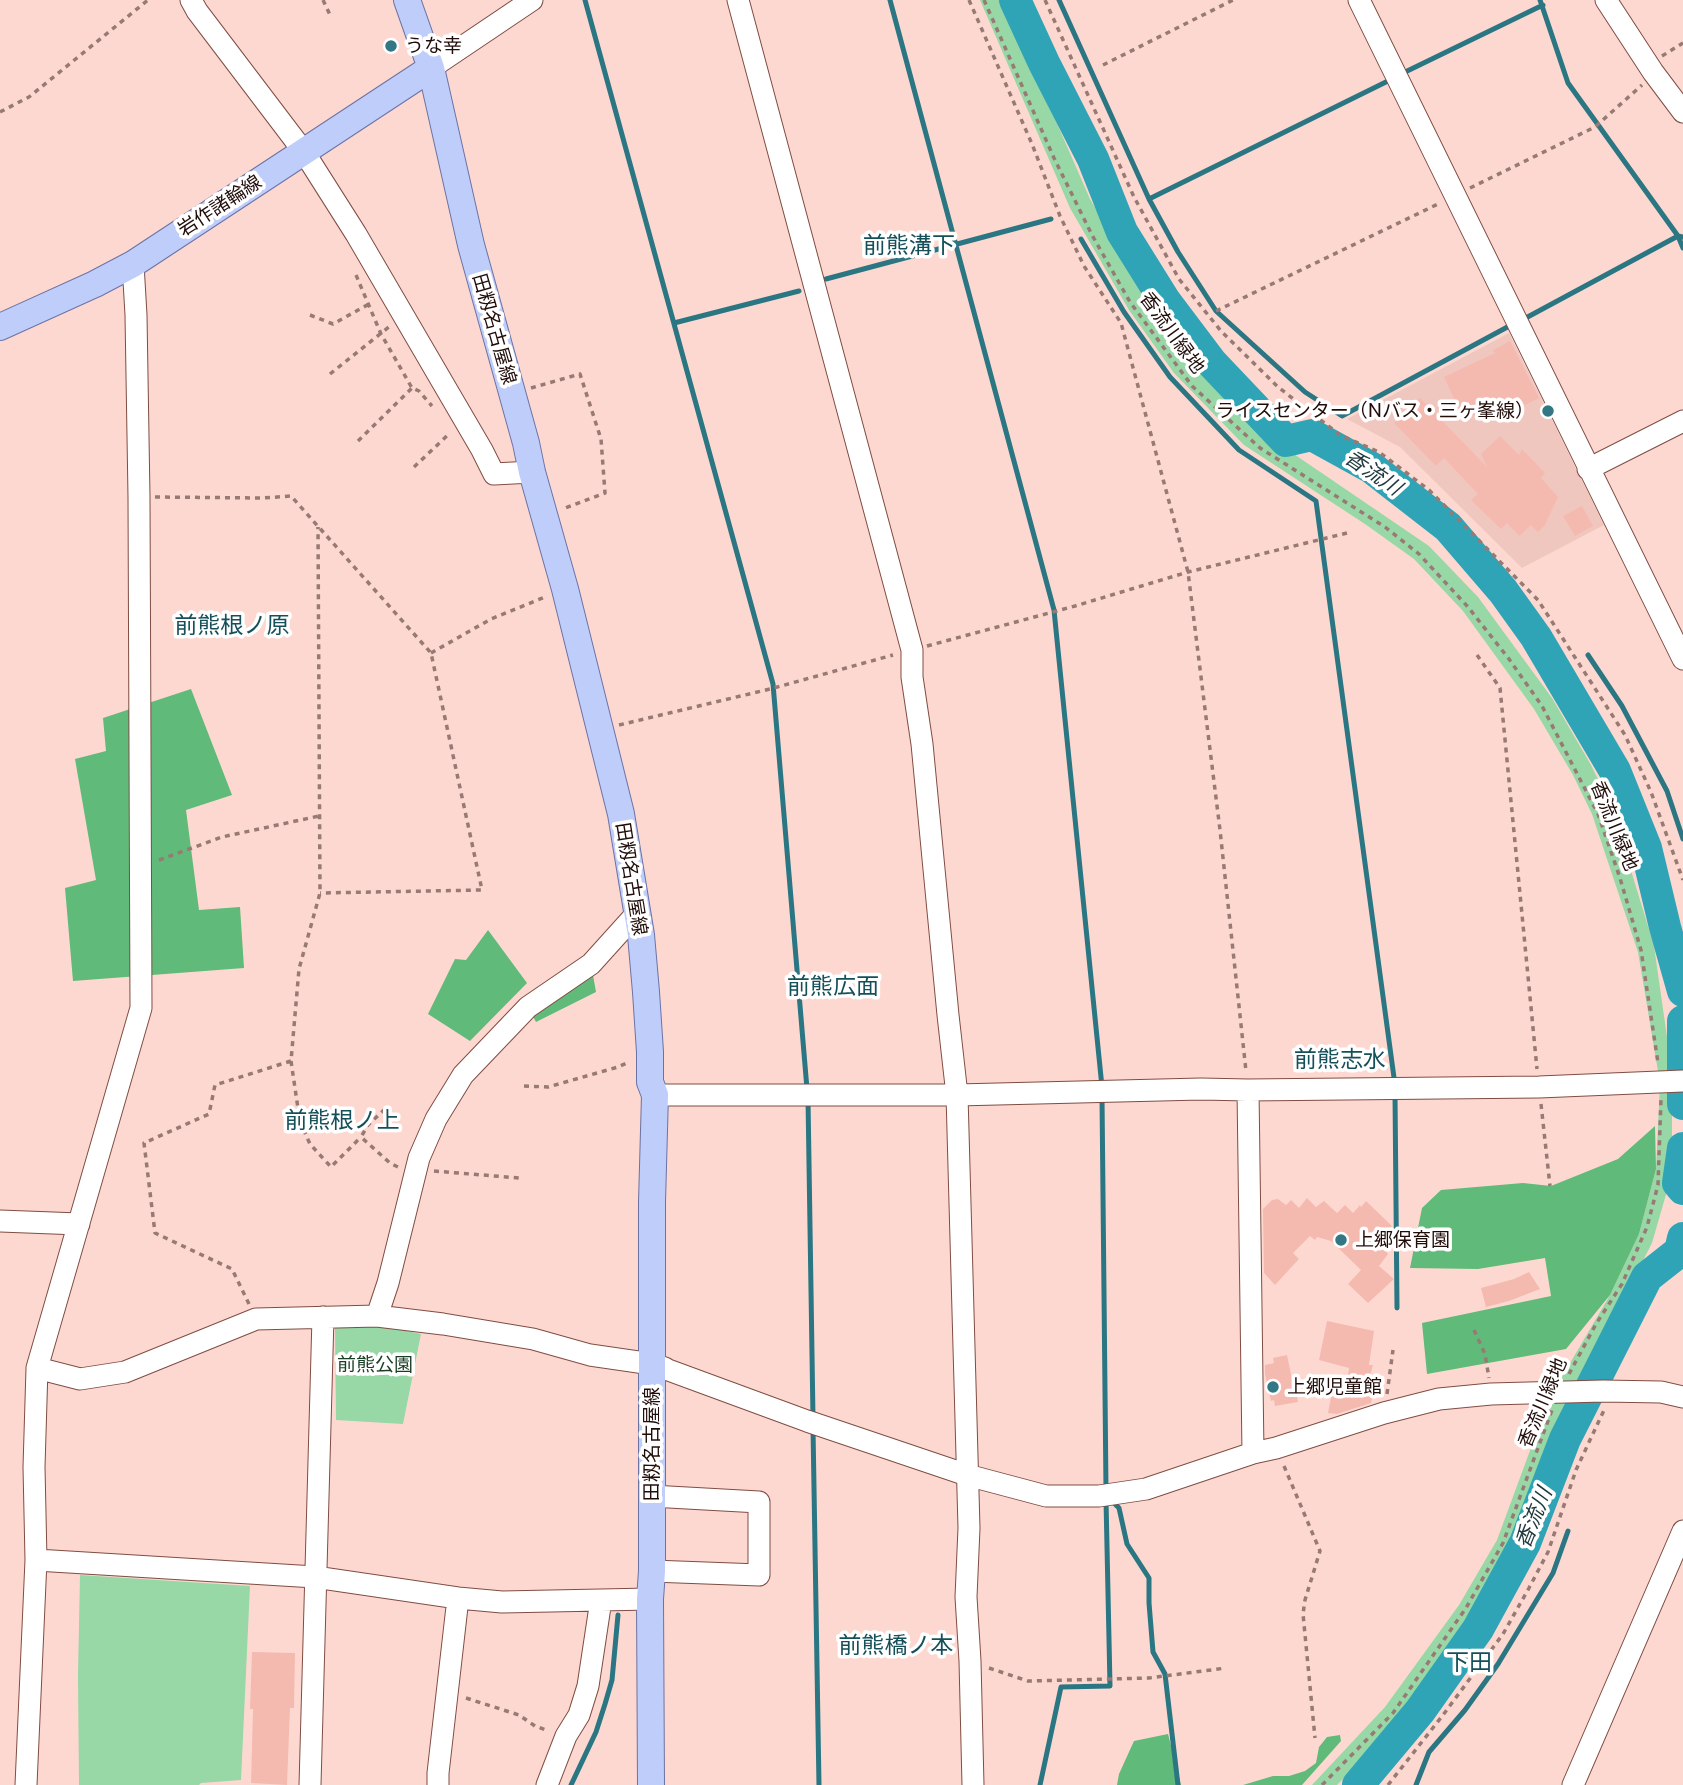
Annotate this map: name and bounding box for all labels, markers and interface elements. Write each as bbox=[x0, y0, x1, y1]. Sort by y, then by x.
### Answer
place label: うな幸 bbox=[405, 35, 462, 57]
marker: うな幸 bbox=[383, 38, 399, 54]
street label: 岩作諸輪線 bbox=[174, 171, 266, 241]
district label: 前熊溝下 bbox=[863, 232, 955, 260]
street label: 田籾名古屋線 bbox=[467, 271, 521, 387]
street label: 香流川緑地 bbox=[1135, 288, 1209, 378]
place label: ライスセンター（Nバス・三ヶ峯線） bbox=[1216, 400, 1534, 422]
marker: ライスセンター（Nバス・三ヶ峯線） bbox=[1540, 403, 1556, 419]
water label: 香流川 bbox=[1340, 445, 1406, 501]
district label: 前熊根ノ原 bbox=[175, 612, 289, 640]
street label: 香流川緑地 bbox=[1586, 778, 1642, 874]
street label: 田籾名古屋線 bbox=[611, 821, 651, 937]
district label: 前熊広面 bbox=[787, 973, 879, 1001]
district label: 前熊志水 bbox=[1294, 1046, 1386, 1074]
district label: 前熊根ノ上 bbox=[285, 1107, 399, 1135]
place label: 上郷保育園 bbox=[1355, 1229, 1450, 1251]
marker: 上郷保育園 bbox=[1333, 1232, 1349, 1248]
park label: 前熊公園 bbox=[337, 1354, 413, 1376]
street label: 香流川緑地 bbox=[1514, 1355, 1572, 1451]
place label: 上郷児童館 bbox=[1287, 1376, 1382, 1398]
marker: 上郷児童館 bbox=[1265, 1379, 1281, 1395]
street label: 田籾名古屋線 bbox=[641, 1387, 663, 1501]
water label: 香流川 bbox=[1511, 1484, 1557, 1552]
district label: 前熊橋ノ本 bbox=[839, 1632, 953, 1660]
district label: 下田 bbox=[1446, 1649, 1492, 1677]

